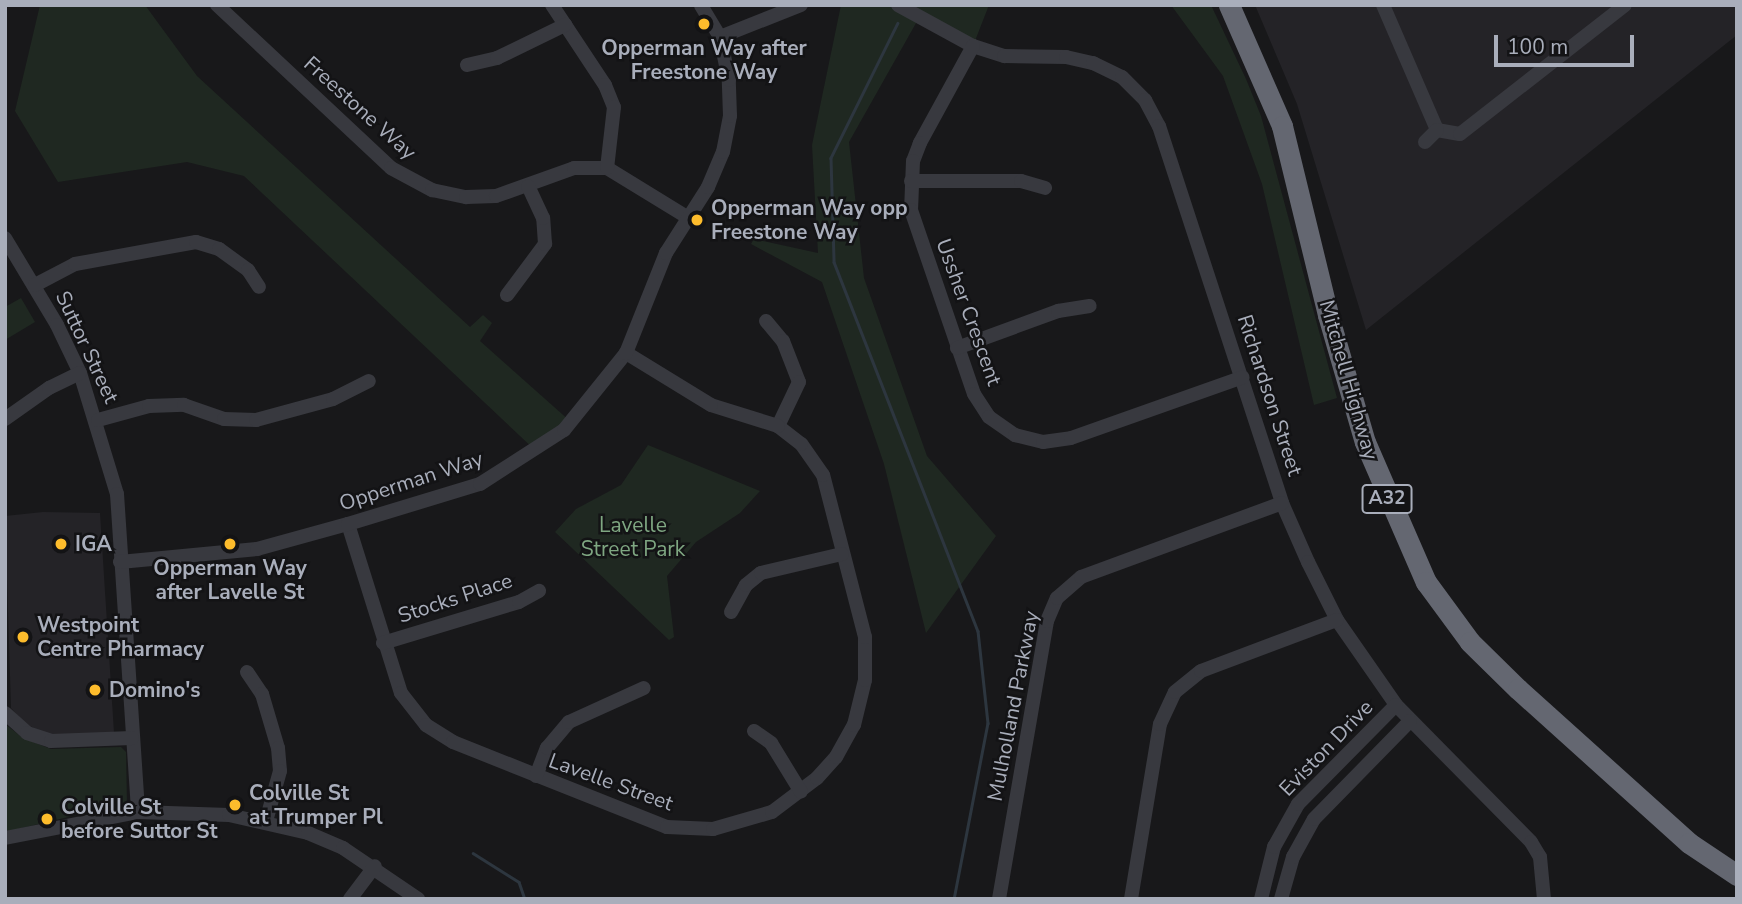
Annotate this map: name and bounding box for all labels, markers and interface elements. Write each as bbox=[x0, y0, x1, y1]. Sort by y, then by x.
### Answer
marker: Opperman Way after Freestone Way bbox=[696, 16, 712, 32]
scale bar bbox=[1497, 21, 1637, 65]
text: 100 m bbox=[1507, 33, 1568, 61]
place label: Opperman Way after Freestone Way bbox=[601, 35, 807, 85]
street label: Freestone Way bbox=[299, 51, 421, 165]
place label: Opperman Way opp Freestone Way bbox=[711, 195, 908, 245]
marker: Opperman Way opp Freestone Way bbox=[689, 212, 705, 228]
street label: Ussher Crescent bbox=[931, 235, 1007, 389]
street label: Suttor Street bbox=[50, 287, 124, 407]
street label: Mitchell Highway bbox=[1314, 297, 1384, 463]
street label: Richardson Street bbox=[1232, 311, 1308, 479]
street label: Opperman Way bbox=[336, 446, 486, 516]
road number: A32 bbox=[1361, 484, 1413, 514]
park label: Lavelle Street Park bbox=[581, 512, 685, 562]
place label: IGA bbox=[75, 531, 112, 557]
marker: IGA bbox=[53, 536, 69, 552]
marker: Opperman Way after Lavelle St bbox=[222, 536, 238, 552]
place label: Opperman Way after Lavelle St bbox=[153, 555, 307, 605]
street label: Stocks Place bbox=[395, 568, 515, 628]
street label: Mulholland Parkway bbox=[982, 609, 1044, 803]
place label: Westpoint Centre Pharmacy bbox=[37, 612, 204, 662]
marker: Westpoint Centre Pharmacy bbox=[15, 629, 31, 645]
place label: Domino's bbox=[109, 677, 201, 703]
marker: Domino's bbox=[87, 682, 103, 698]
street label: Eviston Drive bbox=[1274, 695, 1378, 801]
street label: Lavelle Street bbox=[545, 748, 677, 816]
place label: Colville St at Trumper Pl bbox=[249, 780, 383, 830]
place label: Colville St before Suttor St bbox=[61, 794, 218, 844]
marker: Colville St at Trumper Pl bbox=[227, 797, 243, 813]
marker: Colville St before Suttor St bbox=[39, 811, 55, 827]

